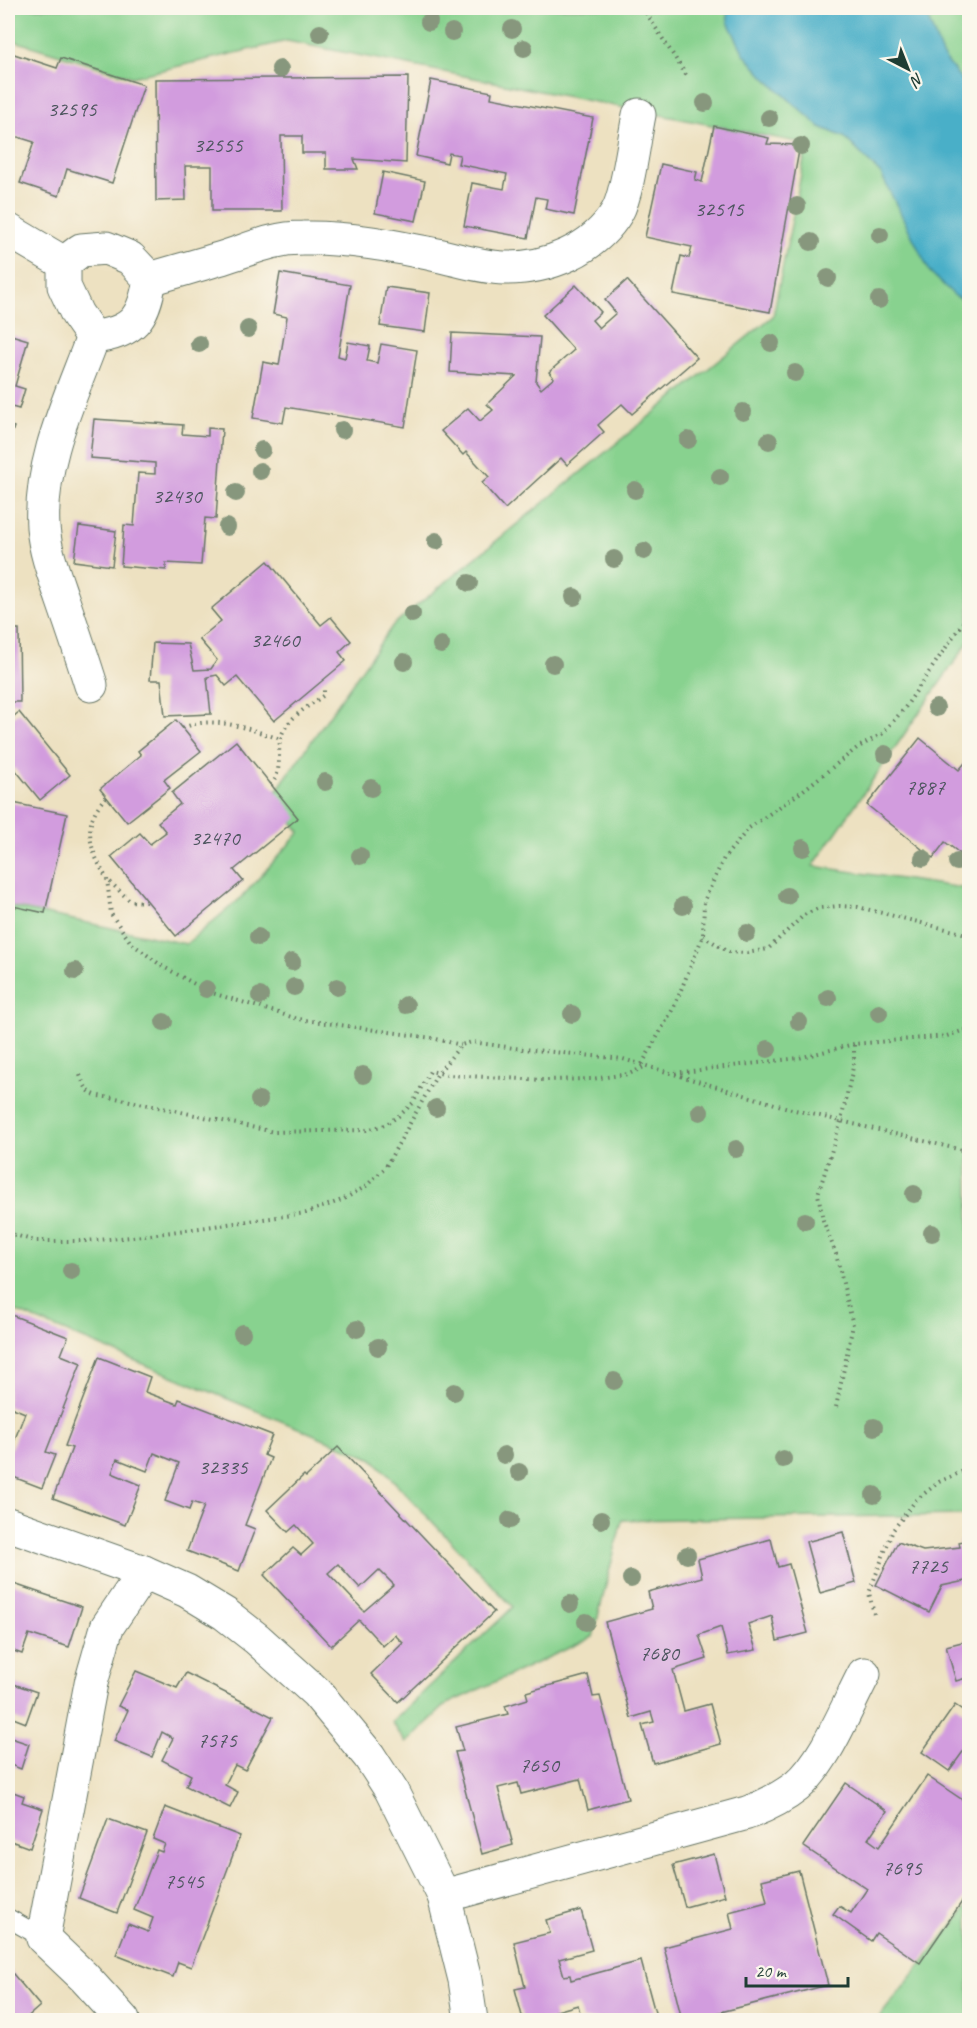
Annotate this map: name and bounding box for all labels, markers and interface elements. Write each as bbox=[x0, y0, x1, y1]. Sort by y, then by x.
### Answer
north arrow bbox=[878, 39, 938, 99]
text: N bbox=[905, 69, 928, 92]
house number: 32595 bbox=[47, 95, 98, 123]
house number: 32555 bbox=[193, 131, 244, 159]
house number: 32515 bbox=[694, 195, 745, 223]
house number: 32430 bbox=[152, 482, 204, 510]
house number: 32460 bbox=[250, 626, 302, 654]
house number: 7887 bbox=[905, 773, 946, 801]
house number: 32470 bbox=[190, 824, 242, 852]
house number: 32335 bbox=[198, 1453, 249, 1481]
house number: 7725 bbox=[908, 1552, 949, 1580]
house number: 7680 bbox=[639, 1639, 681, 1667]
house number: 7575 bbox=[197, 1726, 238, 1754]
house number: 7650 bbox=[519, 1751, 561, 1779]
house number: 7695 bbox=[882, 1854, 923, 1882]
house number: 7545 bbox=[164, 1867, 205, 1895]
scale bar bbox=[746, 1950, 848, 1988]
text: 20 m bbox=[755, 1960, 788, 1982]

